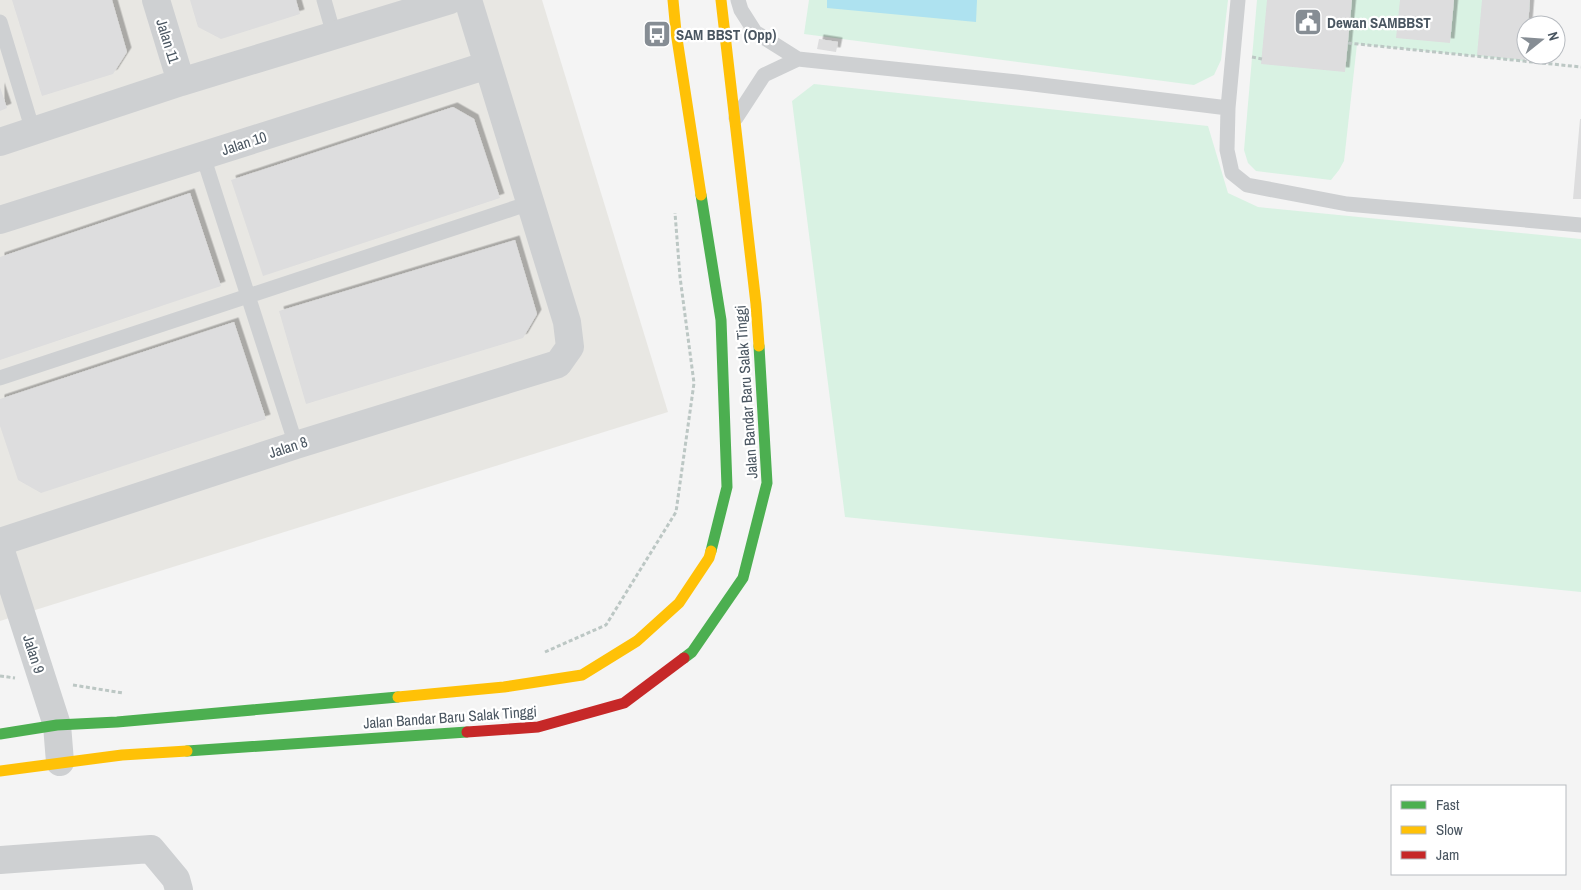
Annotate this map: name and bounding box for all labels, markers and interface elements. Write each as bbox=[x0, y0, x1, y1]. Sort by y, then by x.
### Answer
public building icon: Dewan SAMBBST bbox=[1293, 7, 1323, 37]
place label: Dewan SAMBBST bbox=[1327, 12, 1431, 33]
north arrow bbox=[1516, 15, 1566, 65]
street label: Jalan 11 bbox=[151, 16, 185, 66]
bus stop icon: SAM BBST (Opp) bbox=[642, 19, 672, 49]
place label: SAM BBST (Opp) bbox=[676, 24, 776, 45]
text: N bbox=[1544, 30, 1563, 43]
street label: Jalan 10 bbox=[219, 126, 270, 160]
street label: Jalan Bandar Baru Salak Tinggi bbox=[729, 305, 763, 479]
street label: Jalan 8 bbox=[266, 431, 310, 463]
street label: Jalan 9 bbox=[18, 632, 50, 676]
street label: Jalan Bandar Baru Salak Tinggi bbox=[363, 700, 537, 734]
legend bbox=[1391, 785, 1566, 875]
text: Fast bbox=[1436, 794, 1460, 815]
text: Slow bbox=[1436, 819, 1463, 840]
text: Jam bbox=[1436, 844, 1459, 865]

